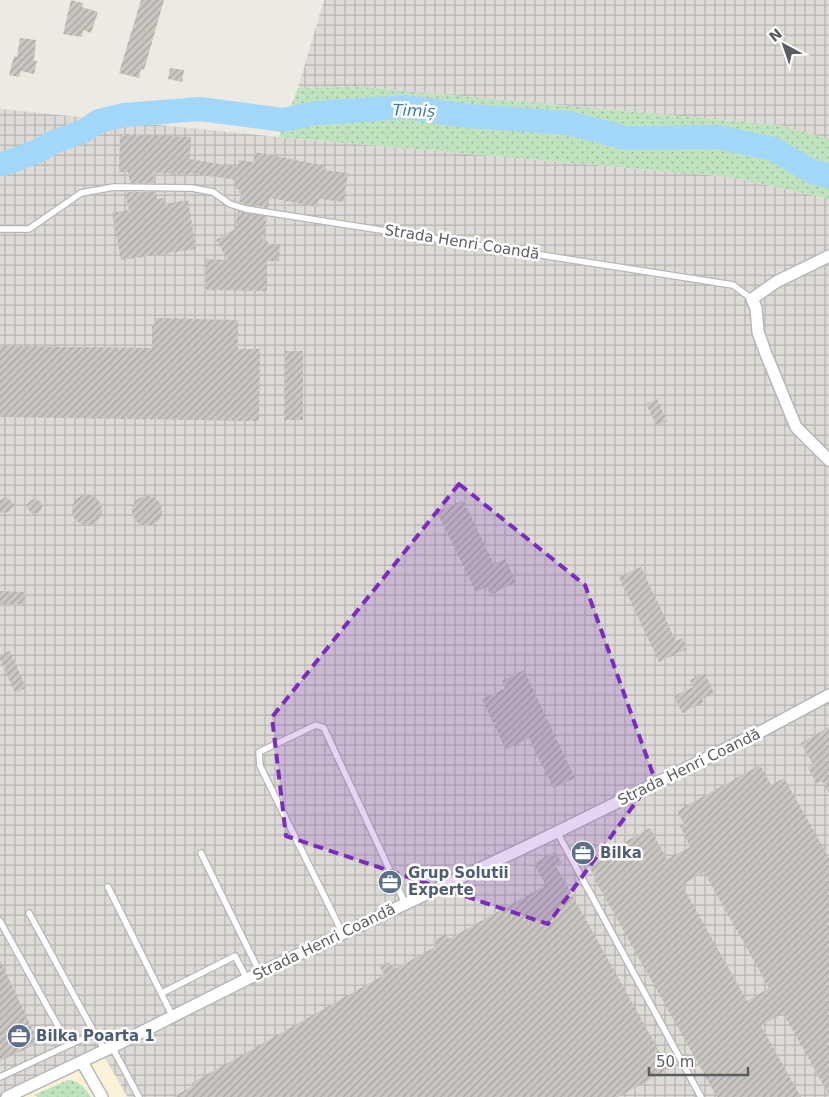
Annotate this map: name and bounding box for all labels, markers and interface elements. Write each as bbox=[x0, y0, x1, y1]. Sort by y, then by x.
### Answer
north arrow bbox=[759, 20, 809, 70]
text: N bbox=[766, 25, 785, 45]
water label: Timiș bbox=[392, 100, 436, 121]
street label: Strada Henri Coandă bbox=[383, 221, 541, 263]
street label: Strada Henri Coandă bbox=[615, 725, 763, 809]
office icon: Bilka bbox=[570, 840, 596, 866]
place label: Bilka bbox=[600, 844, 642, 862]
place label: Grup Solutii Experte bbox=[408, 864, 509, 899]
office icon: Grup Solutii Experte bbox=[377, 869, 403, 895]
street label: Strada Henri Coandă bbox=[250, 900, 398, 984]
office icon: Bilka Poarta 1 bbox=[6, 1023, 32, 1049]
place label: Bilka Poarta 1 bbox=[36, 1027, 155, 1045]
scale bar bbox=[649, 1044, 748, 1076]
text: 50 m bbox=[656, 1053, 694, 1071]

